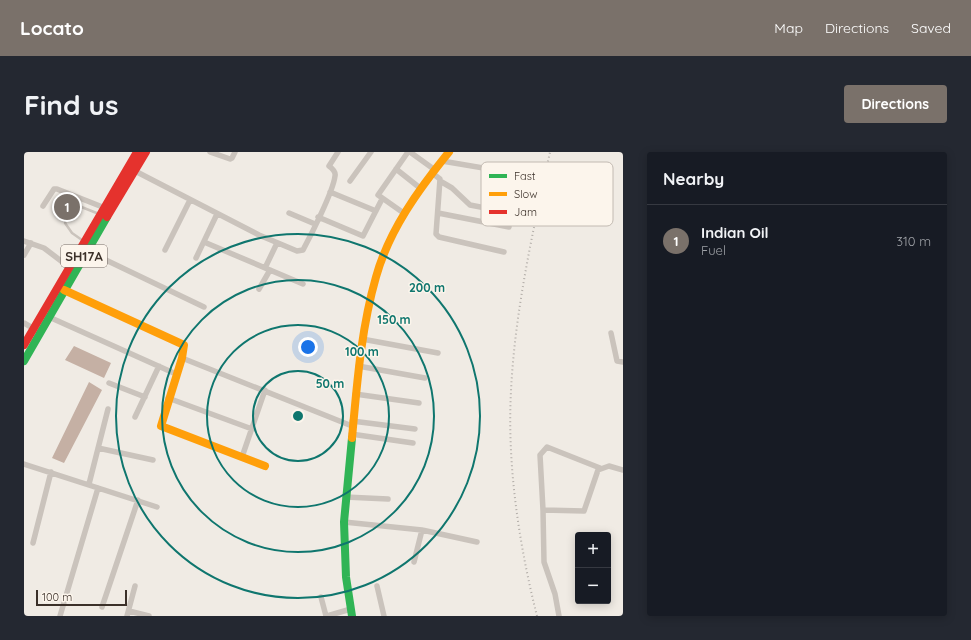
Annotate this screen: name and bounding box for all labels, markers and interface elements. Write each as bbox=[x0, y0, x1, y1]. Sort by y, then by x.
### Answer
text: Locato bbox=[20, 16, 84, 40]
text: Map bbox=[774, 19, 803, 37]
text: Directions bbox=[825, 19, 889, 37]
text: Saved bbox=[911, 19, 951, 37]
button: Directions bbox=[844, 85, 947, 123]
text: Find us bbox=[24, 87, 118, 122]
legend bbox=[481, 162, 613, 226]
text: Nearby bbox=[663, 168, 724, 189]
text: Fast bbox=[514, 169, 536, 183]
text: Slow bbox=[514, 187, 538, 201]
pin: 1 bbox=[54, 192, 80, 222]
text: Jam bbox=[514, 205, 537, 219]
text: Indian Oil bbox=[701, 223, 769, 242]
text: 1 bbox=[673, 233, 679, 249]
text: 310 m bbox=[896, 233, 931, 249]
text: Fuel bbox=[701, 242, 726, 258]
road number: SH17A bbox=[61, 245, 107, 267]
text: 200 m bbox=[409, 280, 445, 295]
text: 150 m bbox=[377, 312, 411, 327]
your location bbox=[298, 337, 318, 357]
text: 100 m bbox=[345, 344, 379, 359]
text: 50 m bbox=[316, 376, 344, 391]
centre of rings bbox=[291, 409, 305, 423]
map controls bbox=[575, 532, 611, 604]
button: + bbox=[575, 532, 611, 568]
button: − bbox=[575, 568, 611, 604]
scale bar bbox=[36, 588, 127, 607]
text: 100 m bbox=[42, 590, 72, 604]

